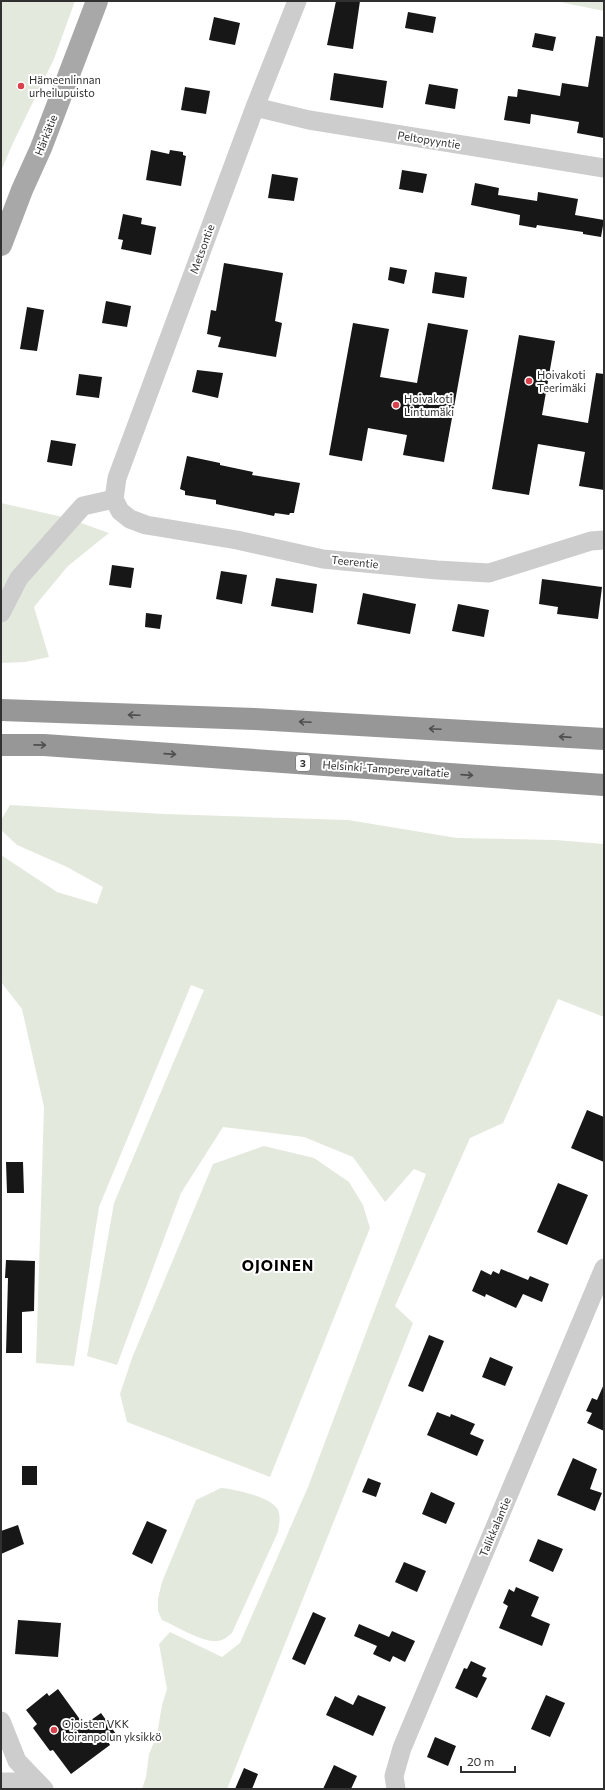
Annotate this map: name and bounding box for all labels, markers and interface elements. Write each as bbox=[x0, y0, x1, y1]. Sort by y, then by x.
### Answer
place label: Hämeenlinnan urheilupuisto bbox=[29, 73, 101, 99]
marker: Hämeenlinnan urheilupuisto bbox=[16, 81, 26, 91]
street label: Härkätie bbox=[31, 112, 60, 157]
street label: Peltopyyntie bbox=[397, 128, 462, 151]
street label: Metsontie bbox=[187, 222, 217, 275]
place label: Hoivakoti Teerimäki bbox=[537, 368, 586, 394]
marker: Hoivakoti Teerimäki bbox=[524, 376, 534, 386]
place label: Hoivakoti Lintumäki bbox=[404, 392, 454, 418]
marker: Hoivakoti Lintumäki bbox=[391, 400, 401, 410]
street label: Teerentie bbox=[331, 553, 379, 570]
one-way arrow bbox=[128, 711, 141, 719]
one-way arrow bbox=[299, 718, 312, 726]
one-way arrow bbox=[429, 726, 442, 733]
one-way arrow bbox=[559, 733, 572, 740]
one-way arrow bbox=[33, 742, 46, 749]
one-way arrow bbox=[163, 750, 176, 757]
road number: 3 bbox=[296, 755, 310, 771]
street label: Helsinki-Tampere valtatie bbox=[322, 758, 450, 779]
one-way arrow bbox=[460, 771, 473, 778]
district label: OJOINEN bbox=[242, 1256, 314, 1274]
street label: Talikkalantie bbox=[476, 1495, 513, 1558]
place label: Ojoisten VKK koiranpolun yksikkö bbox=[62, 1717, 162, 1743]
marker: Ojoisten VKK koiranpolun yksikkö bbox=[49, 1725, 59, 1735]
scale bar bbox=[461, 1748, 515, 1774]
text: 20 m bbox=[467, 1754, 494, 1768]

